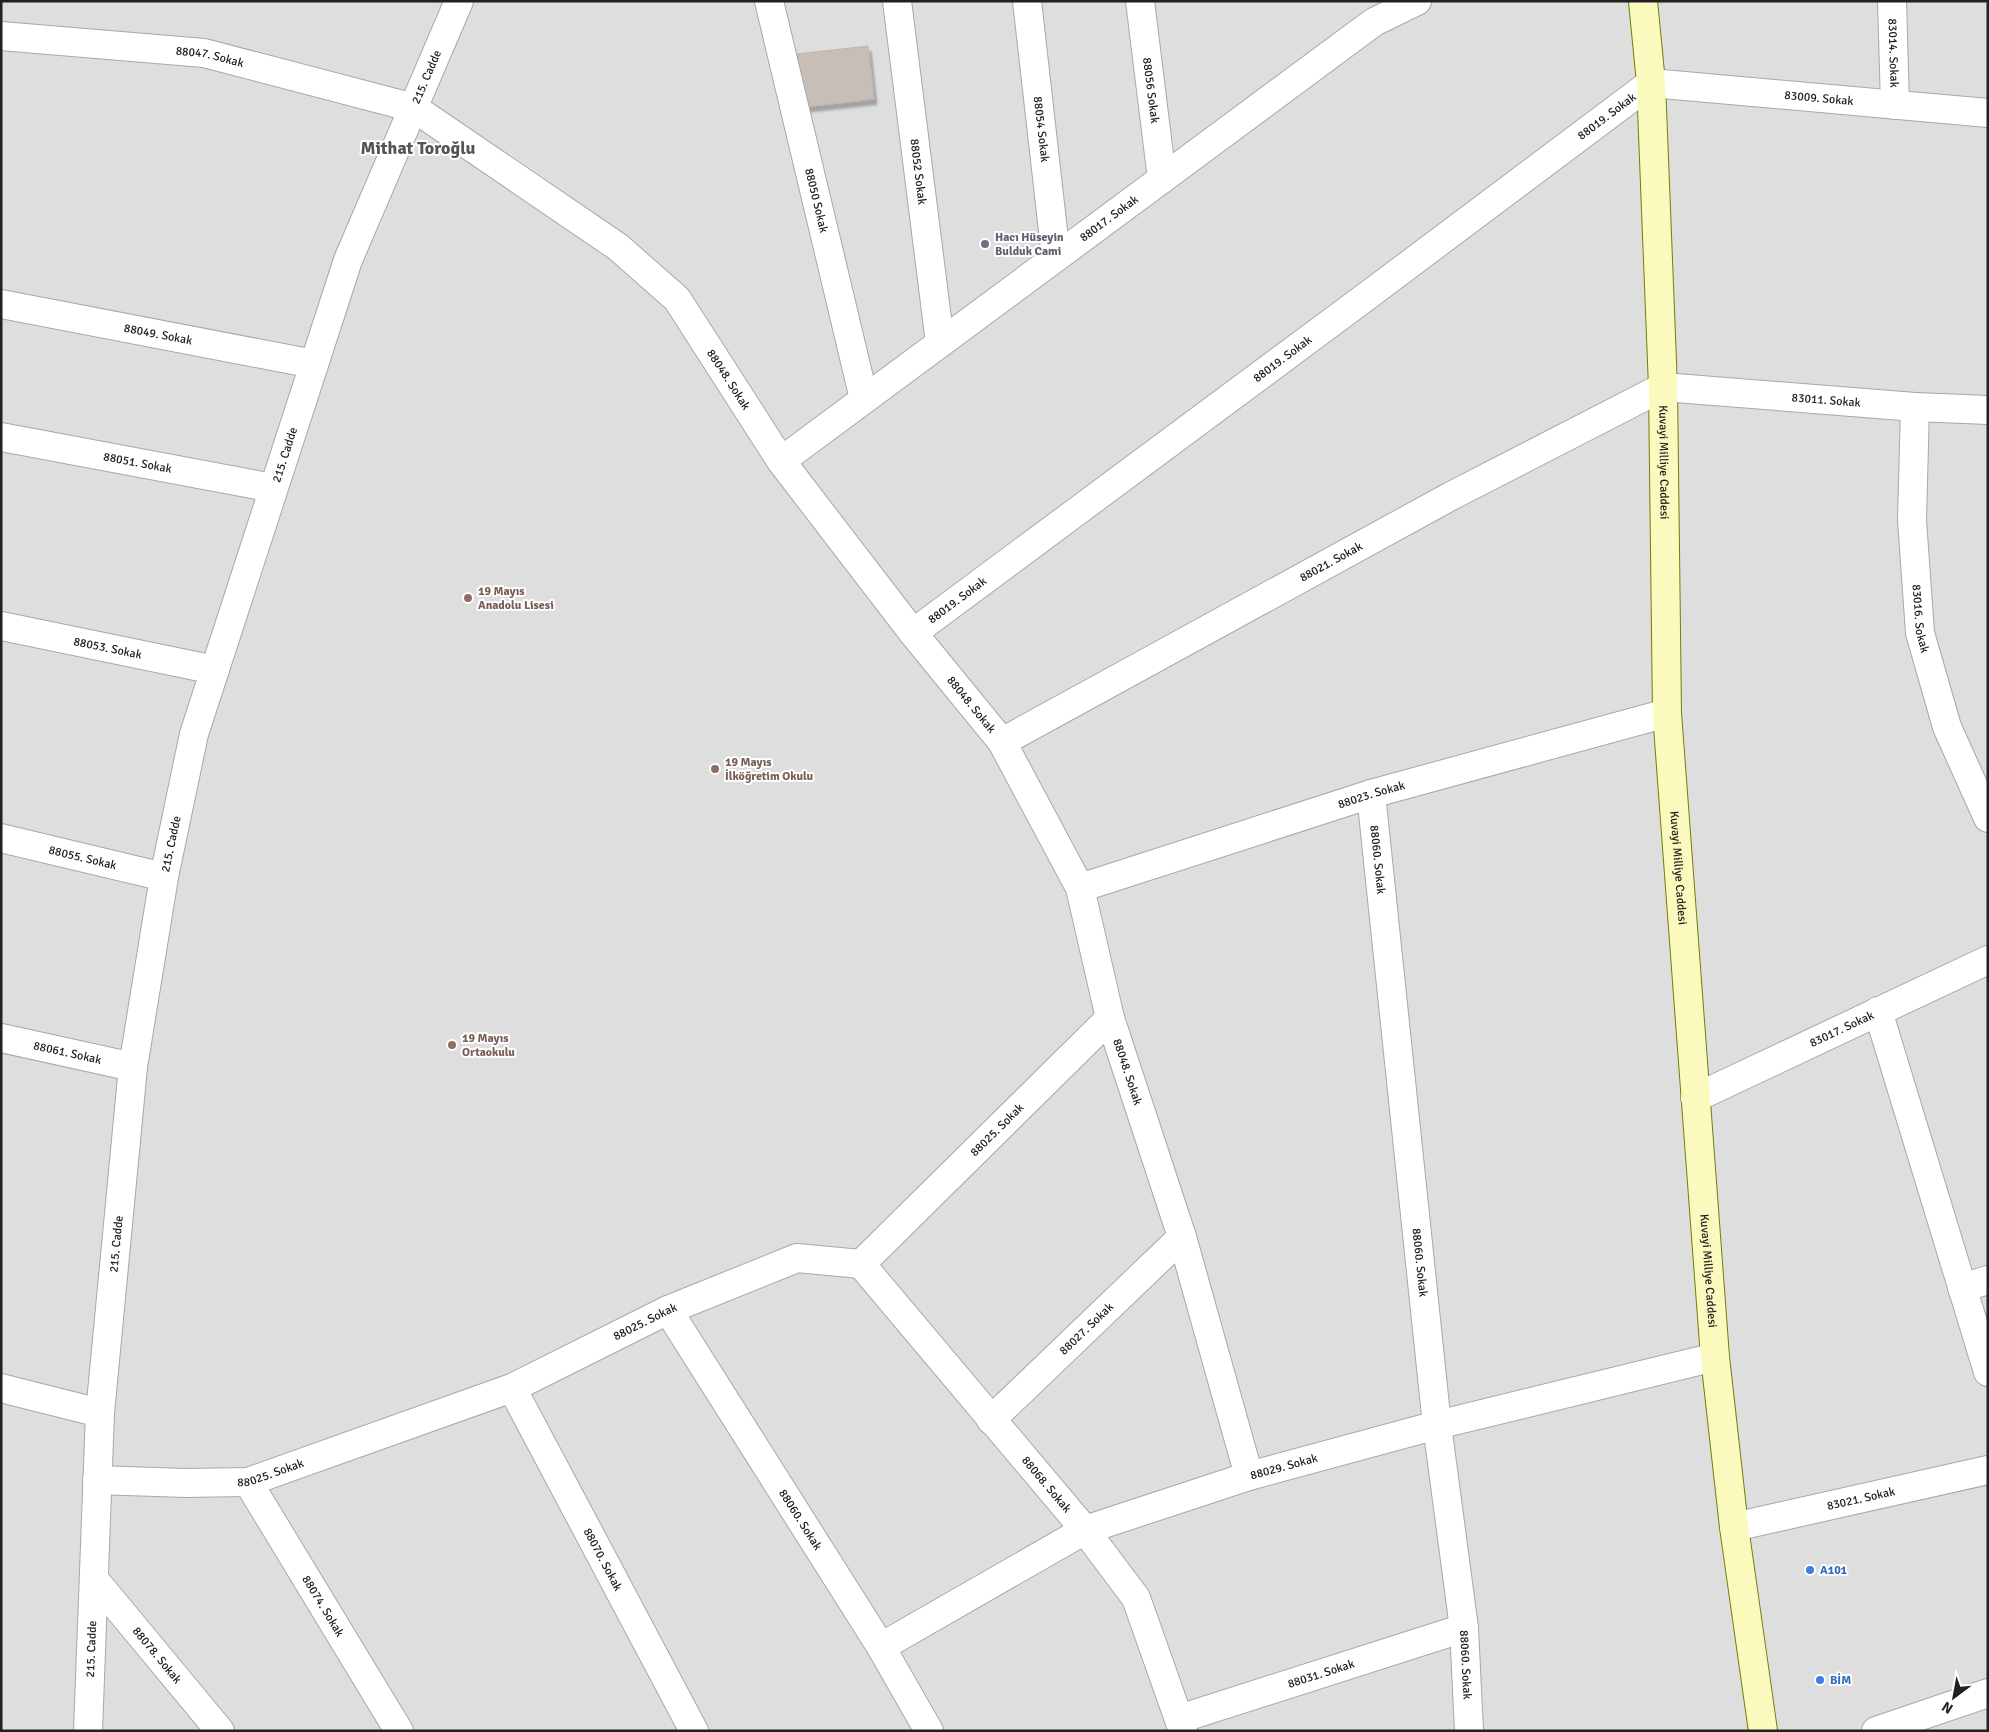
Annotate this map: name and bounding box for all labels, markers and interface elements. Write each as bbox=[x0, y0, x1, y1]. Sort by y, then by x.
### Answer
street label: 83014. Sokak bbox=[1885, 18, 1901, 88]
street label: 88047. Sokak bbox=[175, 44, 245, 71]
street label: 215. Cadde bbox=[409, 48, 445, 106]
street label: 88056 Sokak bbox=[1139, 57, 1162, 124]
street label: 83009. Sokak bbox=[1784, 88, 1854, 109]
street label: 88019. Sokak bbox=[1575, 90, 1639, 143]
street label: 88054 Sokak bbox=[1030, 96, 1052, 163]
district label: Mithat Toroğlu bbox=[361, 137, 476, 159]
street label: 88052 Sokak bbox=[906, 138, 930, 205]
street label: 88050 Sokak bbox=[801, 167, 831, 234]
street label: 88017. Sokak bbox=[1077, 192, 1142, 245]
place label: Hacı Hüseyin Bulduk Cami bbox=[995, 230, 1064, 259]
marker: Hacı Hüseyin Bulduk Cami bbox=[979, 238, 991, 250]
street label: 88049. Sokak bbox=[123, 321, 193, 349]
street label: 88019. Sokak bbox=[1250, 333, 1315, 386]
street label: 88048. Sokak bbox=[703, 347, 753, 413]
street label: 83011. Sokak bbox=[1791, 390, 1861, 411]
street label: Kuvayi Milliye Caddesi bbox=[1655, 405, 1672, 520]
street label: 215. Cadde bbox=[269, 425, 301, 484]
street label: 88051. Sokak bbox=[102, 449, 173, 477]
street label: 88021. Sokak bbox=[1297, 539, 1365, 585]
street label: 88019. Sokak bbox=[925, 574, 990, 627]
place label: 19 Mayıs Anadolu Lisesi bbox=[478, 584, 554, 613]
street label: 83016. Sokak bbox=[1909, 584, 1932, 655]
marker: 19 Mayıs Anadolu Lisesi bbox=[462, 592, 474, 604]
street label: 88053. Sokak bbox=[72, 634, 143, 663]
street label: 88048. Sokak bbox=[943, 673, 999, 736]
place label: 19 Mayıs İlköğretim Okulu bbox=[725, 755, 814, 784]
marker: 19 Mayıs İlköğretim Okulu bbox=[709, 763, 721, 775]
street label: 88023. Sokak bbox=[1336, 778, 1407, 812]
street label: Kuvayi Milliye Caddesi bbox=[1666, 810, 1690, 925]
street label: 215. Cadde bbox=[158, 815, 185, 874]
street label: 88060. Sokak bbox=[1366, 824, 1388, 895]
street label: 88055. Sokak bbox=[47, 843, 118, 873]
street label: 83017. Sokak bbox=[1807, 1008, 1876, 1051]
place label: 19 Mayıs Ortaokulu bbox=[462, 1031, 515, 1060]
street label: 88048. Sokak bbox=[1109, 1037, 1145, 1107]
street label: 88061. Sokak bbox=[32, 1038, 103, 1068]
marker: 19 Mayıs Ortaokulu bbox=[446, 1039, 458, 1051]
street label: 88025. Sokak bbox=[967, 1100, 1027, 1160]
street label: Kuvayi Milliye Caddesi bbox=[1696, 1213, 1720, 1328]
street label: 215. Cadde bbox=[106, 1215, 127, 1273]
street label: 88060. Sokak bbox=[1408, 1227, 1431, 1298]
street label: 88025. Sokak bbox=[611, 1300, 679, 1344]
street label: 88027. Sokak bbox=[1056, 1300, 1117, 1358]
street label: 88029. Sokak bbox=[1249, 1451, 1319, 1483]
street label: 88068. Sokak bbox=[1018, 1453, 1074, 1516]
street label: 88025. Sokak bbox=[237, 1456, 306, 1490]
street label: 83021. Sokak bbox=[1826, 1484, 1896, 1514]
street label: 88060. Sokak bbox=[775, 1487, 825, 1553]
street label: 88070. Sokak bbox=[580, 1525, 625, 1594]
place label: A101 bbox=[1820, 1563, 1848, 1578]
marker: A101 bbox=[1804, 1564, 1816, 1576]
street label: 88074. Sokak bbox=[298, 1573, 347, 1640]
street label: 215. Cadde bbox=[83, 1620, 100, 1678]
street label: 88078. Sokak bbox=[129, 1624, 185, 1687]
street label: 88060. Sokak bbox=[1456, 1630, 1474, 1700]
street label: 88031. Sokak bbox=[1286, 1656, 1356, 1692]
north arrow bbox=[1929, 1672, 1979, 1722]
place label: BİM bbox=[1830, 1673, 1851, 1688]
marker: BİM bbox=[1814, 1674, 1826, 1686]
text: N bbox=[1939, 1698, 1956, 1717]

